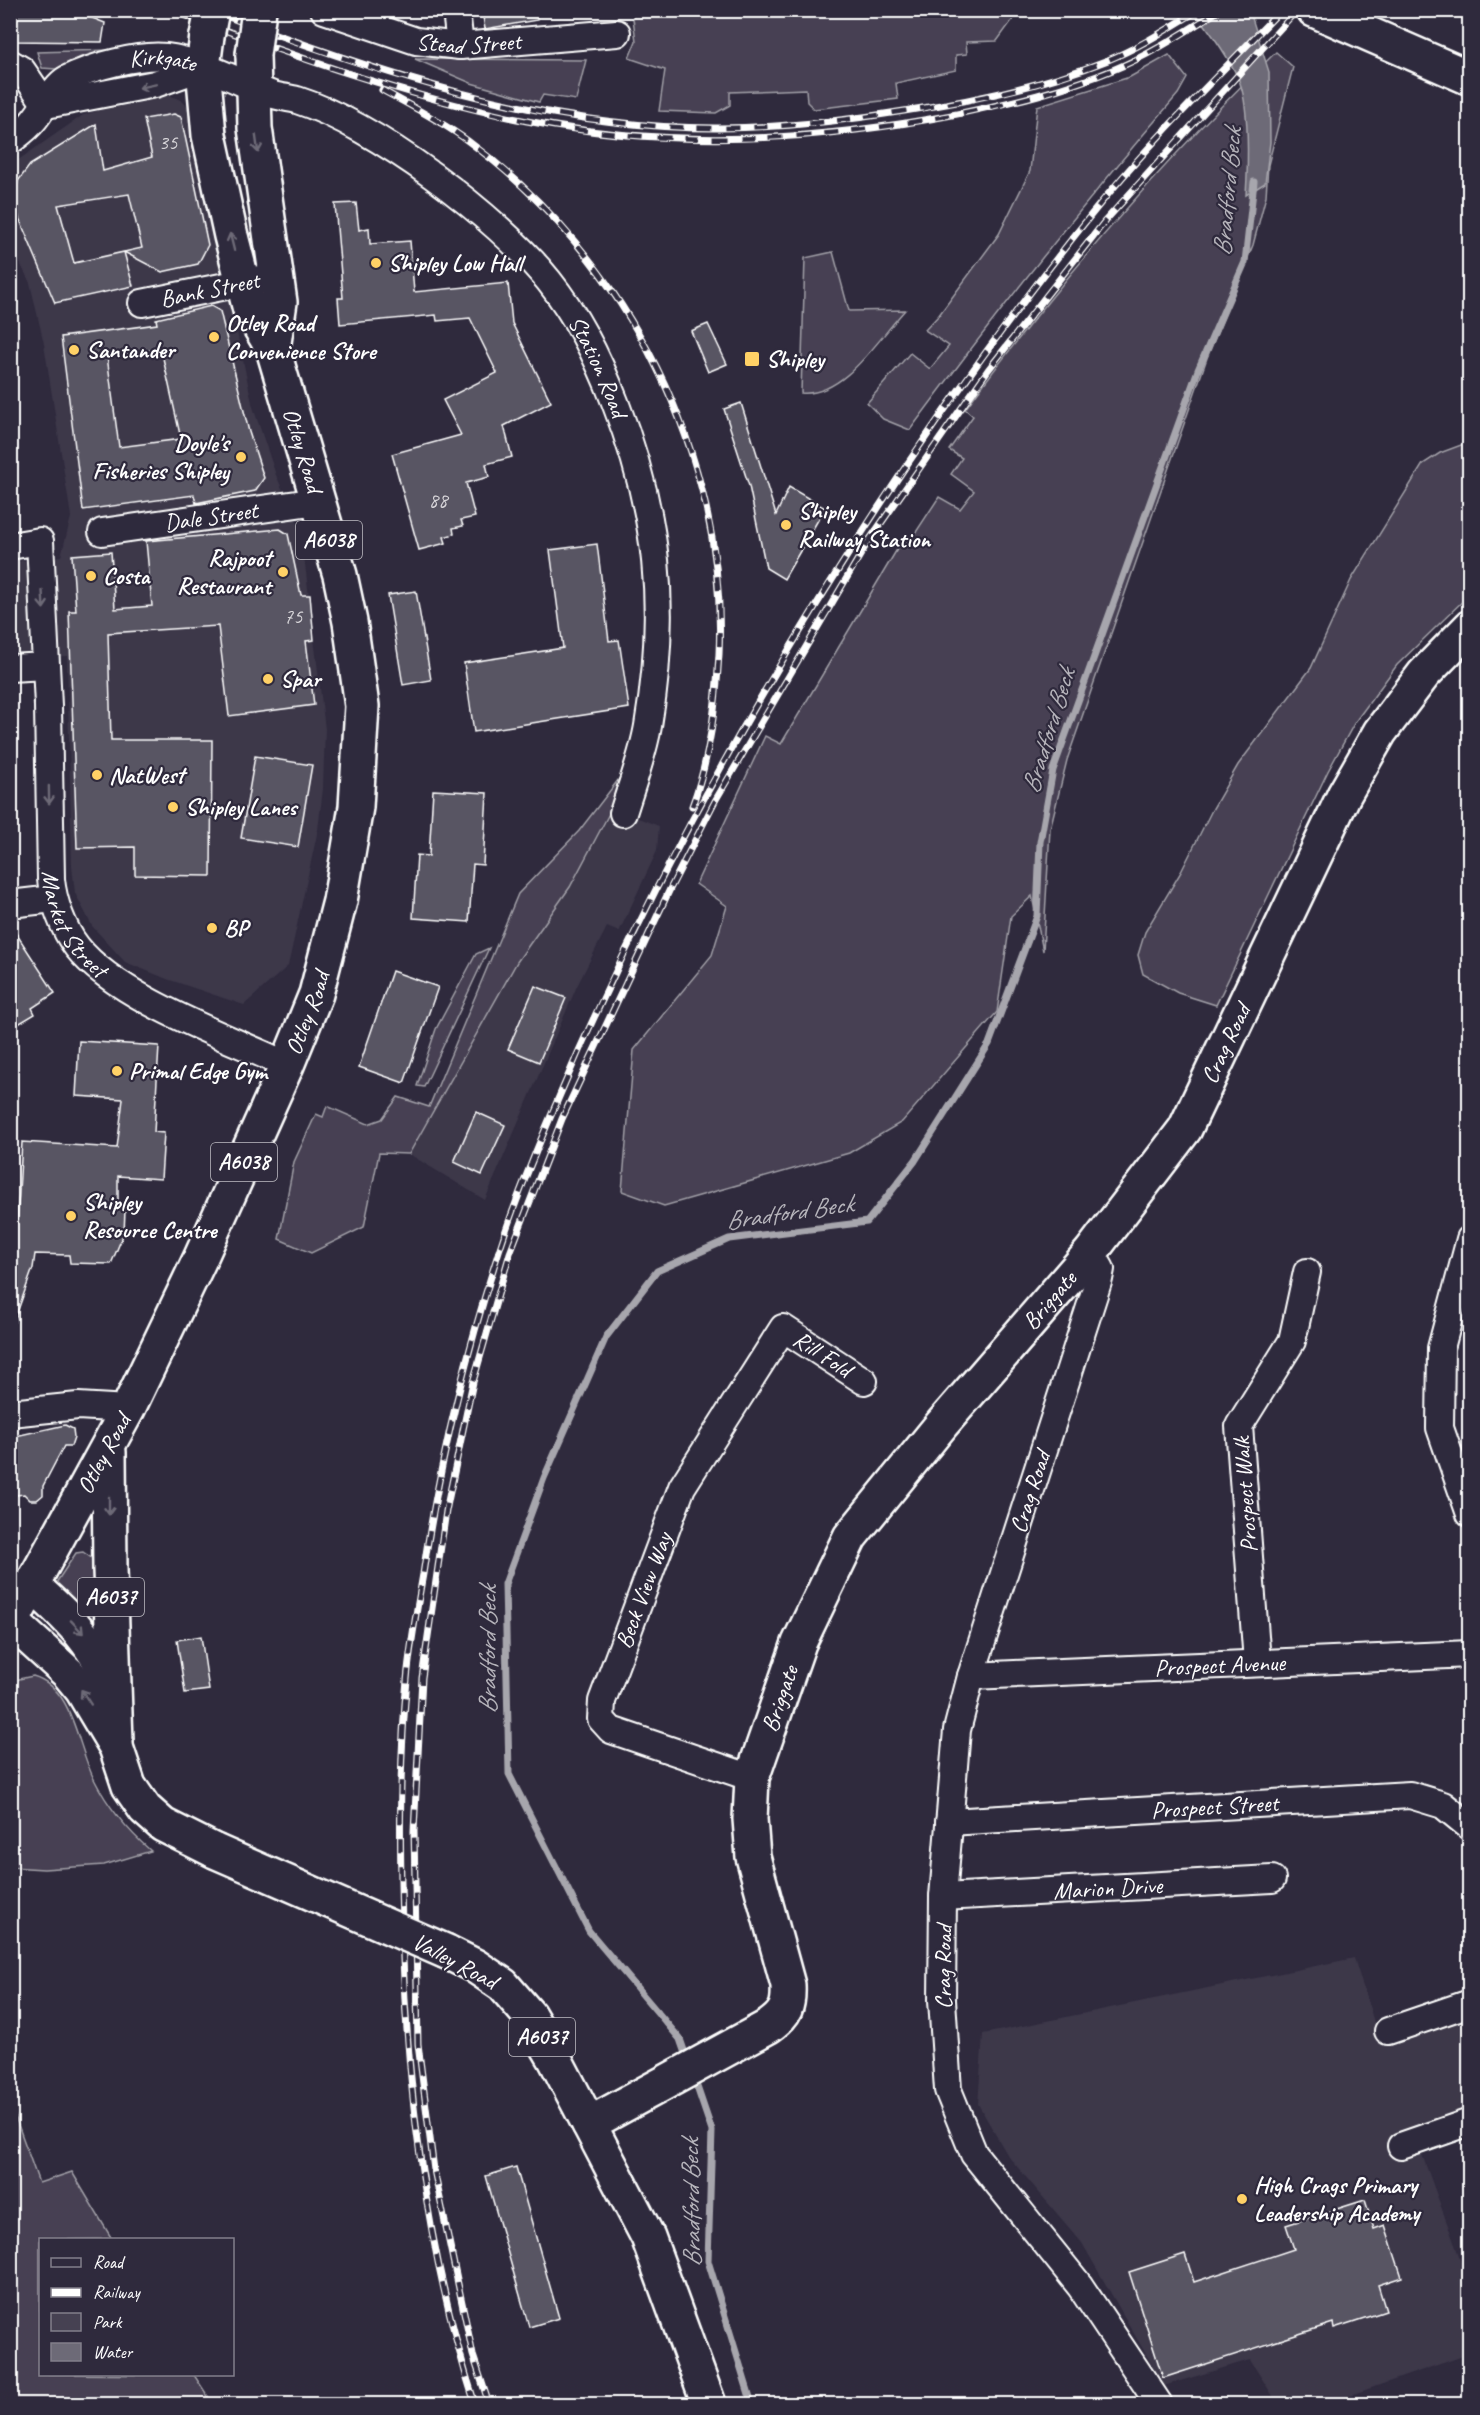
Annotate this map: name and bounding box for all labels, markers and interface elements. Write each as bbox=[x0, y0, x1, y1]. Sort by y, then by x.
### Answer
street label: Stead Street bbox=[415, 26, 524, 62]
street label: Kirkgate bbox=[127, 41, 202, 79]
one-way arrow bbox=[139, 80, 158, 92]
water label: Bradford Beck bbox=[1205, 122, 1249, 257]
house number: 35 bbox=[159, 129, 179, 155]
one-way arrow bbox=[251, 133, 262, 153]
one-way arrow bbox=[226, 233, 238, 252]
place label: Shipley Low Hall bbox=[388, 248, 527, 278]
marker: Shipley Low Hall bbox=[369, 256, 383, 270]
street label: Bank Street bbox=[158, 264, 264, 314]
place label: Otley Road Convenience Store bbox=[226, 308, 377, 366]
street label: Station Road bbox=[562, 310, 636, 425]
marker: Otley Road Convenience Store bbox=[207, 330, 221, 344]
place label: Santander bbox=[86, 335, 177, 365]
marker: Santander bbox=[67, 343, 81, 357]
place label: Shipley bbox=[766, 344, 827, 374]
marker: Shipley bbox=[743, 350, 761, 368]
street label: Otley Road bbox=[276, 404, 331, 499]
place label: Doyle's Fisheries Shipley bbox=[93, 428, 232, 486]
marker: Doyle's Fisheries Shipley bbox=[234, 450, 248, 464]
house number: 88 bbox=[429, 487, 450, 513]
street label: Dale Street bbox=[162, 495, 262, 538]
place label: Shipley Railway Station bbox=[798, 496, 932, 554]
marker: Shipley Railway Station bbox=[779, 518, 793, 532]
road number: A6038 bbox=[296, 521, 362, 559]
place label: Rajpoot Restaurant bbox=[177, 543, 275, 601]
place label: Costa bbox=[103, 561, 151, 591]
marker: Rajpoot Restaurant bbox=[276, 565, 290, 579]
marker: Costa bbox=[84, 569, 98, 583]
one-way arrow bbox=[37, 589, 48, 609]
house number: 75 bbox=[284, 603, 304, 629]
water label: Bradford Beck bbox=[1013, 661, 1084, 797]
place label: Spar bbox=[280, 664, 323, 694]
marker: Spar bbox=[261, 672, 275, 686]
place label: NatWest bbox=[109, 760, 188, 790]
marker: NatWest bbox=[90, 768, 104, 782]
one-way arrow bbox=[43, 784, 55, 804]
place label: Shipley Lanes bbox=[185, 792, 299, 822]
marker: Shipley Lanes bbox=[166, 800, 180, 814]
street label: Market Street bbox=[35, 869, 116, 986]
place label: BP bbox=[224, 913, 251, 943]
marker: BP bbox=[205, 921, 219, 935]
street label: Otley Road bbox=[278, 965, 337, 1059]
street label: Crag Road bbox=[1194, 996, 1259, 1088]
place label: Primal Edge Gym bbox=[129, 1056, 269, 1086]
marker: Primal Edge Gym bbox=[110, 1064, 124, 1078]
road number: A6038 bbox=[211, 1143, 277, 1181]
water label: Bradford Beck bbox=[723, 1186, 859, 1237]
place label: Shipley Resource Centre bbox=[83, 1187, 218, 1245]
marker: Shipley Resource Centre bbox=[64, 1209, 78, 1223]
street label: Briggate bbox=[1016, 1263, 1084, 1336]
street label: Rill Fold bbox=[788, 1324, 861, 1386]
street label: Otley Road bbox=[70, 1406, 139, 1499]
street label: Prospect Walk bbox=[1226, 1434, 1264, 1554]
street label: Crag Road bbox=[1003, 1444, 1058, 1537]
one-way arrow bbox=[103, 1495, 115, 1515]
street label: Beck View Way bbox=[608, 1527, 679, 1652]
road number: A6037 bbox=[78, 1578, 144, 1616]
water label: Bradford Beck bbox=[471, 1581, 504, 1714]
one-way arrow bbox=[70, 1619, 84, 1634]
street label: Prospect Avenue bbox=[1154, 1647, 1288, 1683]
street label: Briggate bbox=[754, 1659, 806, 1736]
one-way arrow bbox=[80, 1689, 92, 1706]
street label: Prospect Street bbox=[1150, 1788, 1281, 1825]
street label: Marion Drive bbox=[1052, 1870, 1165, 1906]
street label: Crag Road bbox=[928, 1921, 958, 2009]
street label: Valley Road bbox=[407, 1926, 506, 1998]
road number: A6037 bbox=[509, 2018, 575, 2056]
water label: Bradford Beck bbox=[673, 2134, 709, 2267]
place label: High Crags Primary Leadership Academy bbox=[1254, 2170, 1422, 2228]
marker: High Crags Primary Leadership Academy bbox=[1235, 2192, 1249, 2206]
legend bbox=[39, 2238, 234, 2376]
text: Road bbox=[93, 2251, 126, 2273]
text: Railway bbox=[93, 2281, 141, 2303]
text: Park bbox=[93, 2311, 123, 2333]
text: Water bbox=[93, 2341, 134, 2363]

